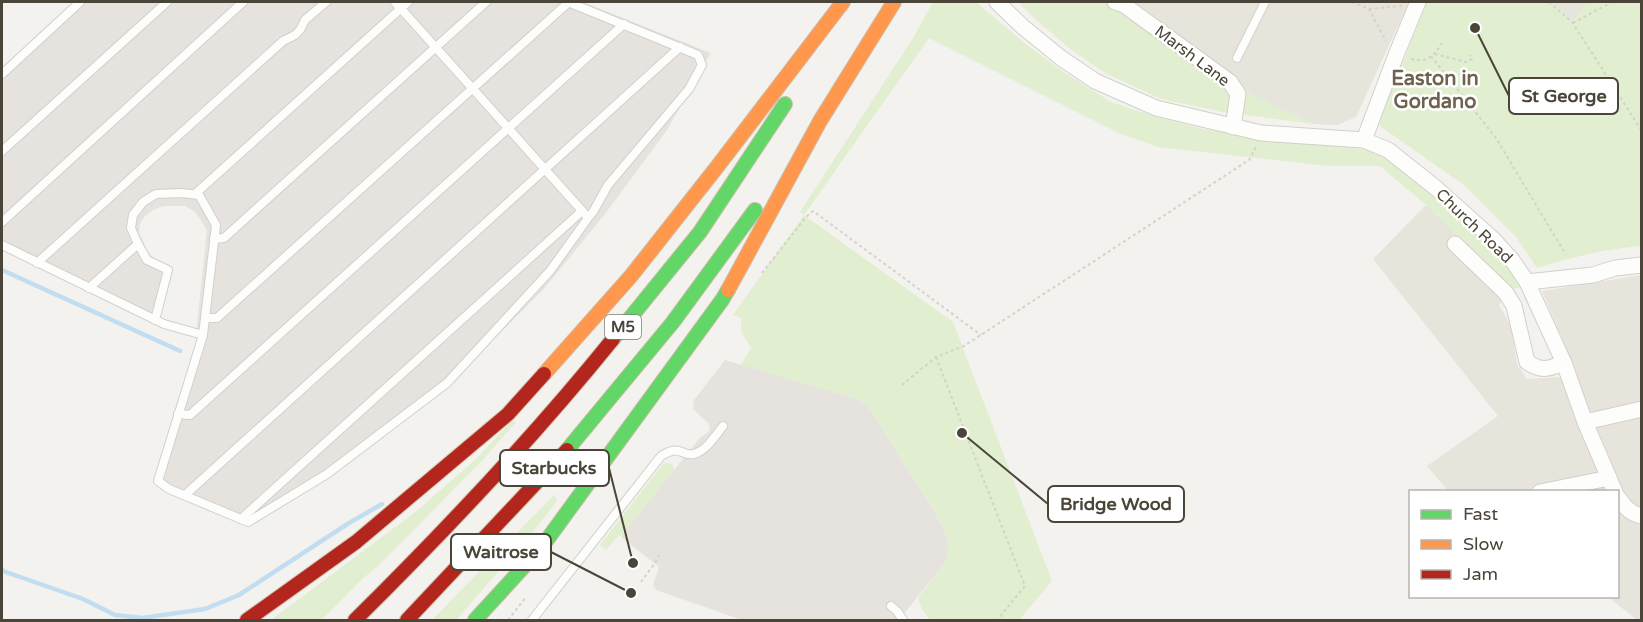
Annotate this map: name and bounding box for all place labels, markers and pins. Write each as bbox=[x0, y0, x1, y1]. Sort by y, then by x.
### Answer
callout: St George bbox=[1509, 78, 1618, 114]
callout: Starbucks bbox=[500, 450, 609, 486]
callout: Bridge Wood bbox=[1048, 486, 1184, 522]
callout: Waitrose bbox=[451, 534, 551, 570]

